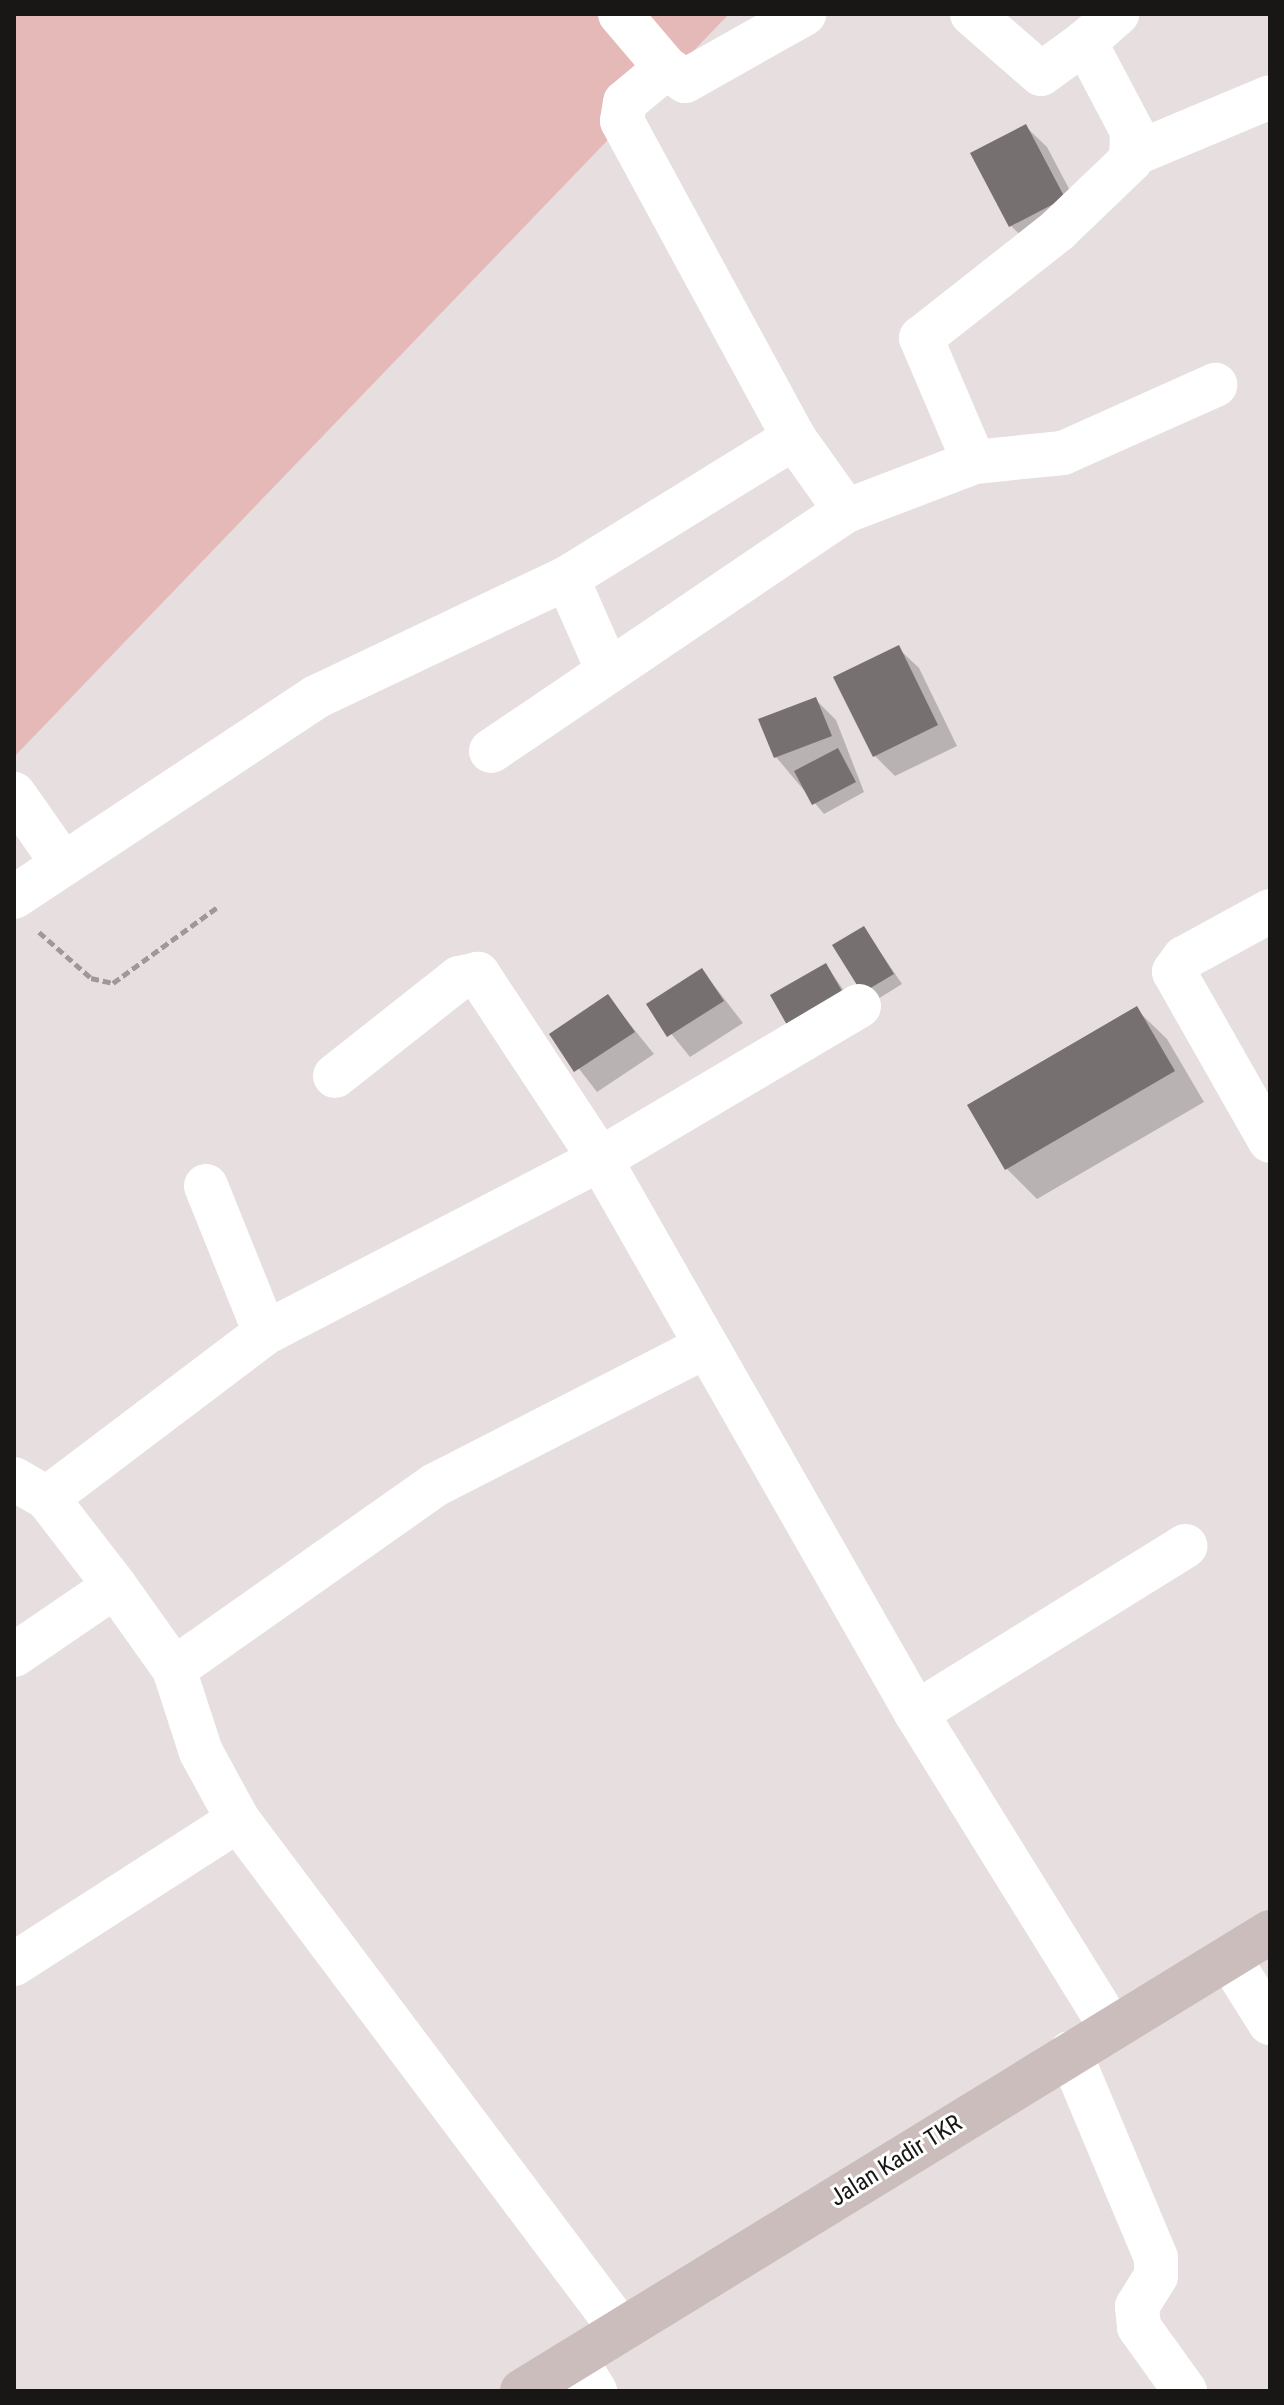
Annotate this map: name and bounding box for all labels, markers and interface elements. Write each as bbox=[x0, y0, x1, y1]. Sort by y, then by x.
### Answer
street label: Jalan Kadir TKR bbox=[825, 2109, 967, 2213]

